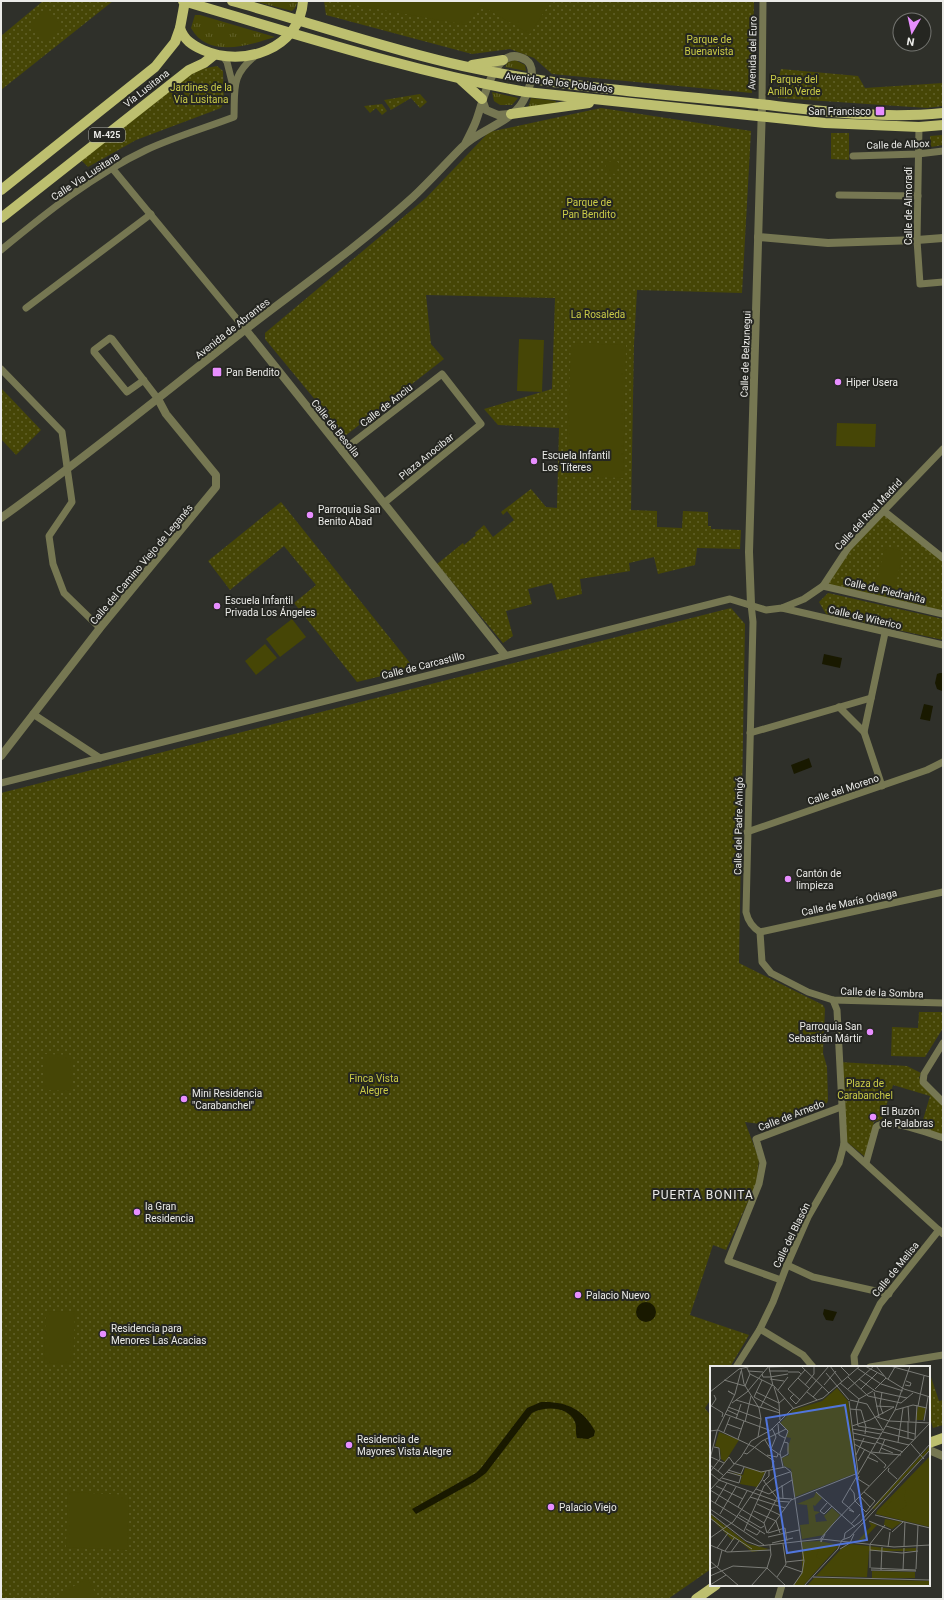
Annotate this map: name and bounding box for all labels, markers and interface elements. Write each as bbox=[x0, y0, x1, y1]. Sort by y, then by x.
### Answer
north arrow bbox=[892, 12, 932, 52]
street label: Avenida del Euro bbox=[746, 16, 759, 90]
park label: Parque de Buenavista bbox=[684, 34, 734, 57]
text: N bbox=[905, 34, 915, 48]
street label: Vía Lusitana bbox=[121, 67, 171, 110]
street label: Avenida de los Poblados bbox=[504, 70, 614, 95]
park label: Parque del Anillo Verde bbox=[767, 74, 821, 97]
park label: Jardines de la Vía Lusitana bbox=[170, 82, 232, 105]
marker: San Francisco bbox=[874, 105, 886, 117]
place label: San Francisco bbox=[808, 106, 871, 117]
road number: M-425 bbox=[89, 128, 125, 142]
street label: Calle de Albox bbox=[866, 138, 930, 151]
street label: Calle Vía Lusitana bbox=[49, 150, 122, 203]
street label: Calle de Almoradí bbox=[903, 166, 914, 245]
park label: Parque de Pan Bendito bbox=[562, 197, 616, 220]
street label: Avenida de Abrantes bbox=[193, 296, 272, 361]
park label: La Rosaleda bbox=[571, 309, 625, 320]
street label: Calle de Belzunegui bbox=[738, 310, 753, 398]
marker: Pan Bendito bbox=[211, 366, 223, 378]
place label: Pan Bendito bbox=[226, 367, 280, 378]
marker: Hiper Usera bbox=[833, 377, 843, 387]
place label: Hiper Usera bbox=[846, 377, 898, 388]
street label: Calle de Anciu bbox=[358, 382, 415, 429]
street label: Calle de Besolla bbox=[309, 397, 362, 459]
street label: Plaza Anocibar bbox=[397, 431, 456, 482]
place label: Escuela Infantil Los Títeres bbox=[542, 450, 610, 473]
marker: Escuela Infantil Los Títeres bbox=[529, 456, 539, 466]
street label: Calle del Real Madrid bbox=[832, 476, 904, 552]
street label: Calle del Camino Viejo de Leganés bbox=[88, 502, 195, 627]
place label: Parroquia San Benito Abad bbox=[318, 504, 381, 527]
marker: Parroquia San Benito Abad bbox=[305, 510, 315, 520]
street label: Calle de Piedrahíta bbox=[843, 576, 927, 605]
place label: Escuela Infantil Privada Los Ángeles bbox=[225, 595, 316, 618]
marker: Escuela Infantil Privada Los Ángeles bbox=[212, 601, 222, 611]
street label: Calle de Witerico bbox=[827, 604, 903, 631]
street label: Calle de Carcastillo bbox=[380, 650, 466, 681]
street label: Calle del Moreno bbox=[806, 772, 881, 807]
street label: Calle del Padre Amigó bbox=[732, 777, 745, 875]
place label: Cantón de limpieza bbox=[796, 868, 841, 891]
marker: Cantón de limpieza bbox=[783, 874, 793, 884]
street label: Calle de María Odiaga bbox=[800, 887, 898, 918]
street label: Calle de la Sombra bbox=[840, 986, 924, 999]
place label: Parroquia San Sebastián Mártir bbox=[789, 1021, 863, 1044]
marker: Parroquia San Sebastián Mártir bbox=[865, 1027, 875, 1037]
park label: Finca Vista Alegre bbox=[349, 1073, 399, 1096]
park label: Plaza de Carabanchel bbox=[837, 1078, 893, 1101]
place label: Mini Residencia "Carabanchel" bbox=[192, 1088, 262, 1111]
marker: Mini Residencia "Carabanchel" bbox=[179, 1094, 189, 1104]
street label: Calle de Arnedo bbox=[756, 1098, 826, 1133]
place label: El Buzón de Palabras bbox=[881, 1106, 933, 1129]
marker: El Buzón de Palabras bbox=[868, 1112, 878, 1122]
district label: PUERTA BONITA bbox=[652, 1188, 754, 1202]
place label: la Gran Residencia bbox=[145, 1201, 194, 1224]
street label: Calle del Blasón bbox=[771, 1201, 812, 1270]
marker: la Gran Residencia bbox=[132, 1207, 142, 1217]
street label: Calle de Melisa bbox=[870, 1240, 921, 1299]
marker: Palacio Nuevo bbox=[573, 1290, 583, 1300]
place label: Palacio Nuevo bbox=[586, 1290, 650, 1301]
place label: Residencia para Menores Las Acacias bbox=[111, 1323, 206, 1346]
marker: Residencia para Menores Las Acacias bbox=[98, 1329, 108, 1339]
inset map bbox=[710, 1366, 930, 1586]
place label: Residencia de Mayores Vista Alegre bbox=[357, 1434, 451, 1457]
marker: Residencia de Mayores Vista Alegre bbox=[344, 1440, 354, 1450]
marker: Palacio Viejo bbox=[546, 1502, 556, 1512]
place label: Palacio Viejo bbox=[559, 1502, 617, 1513]

